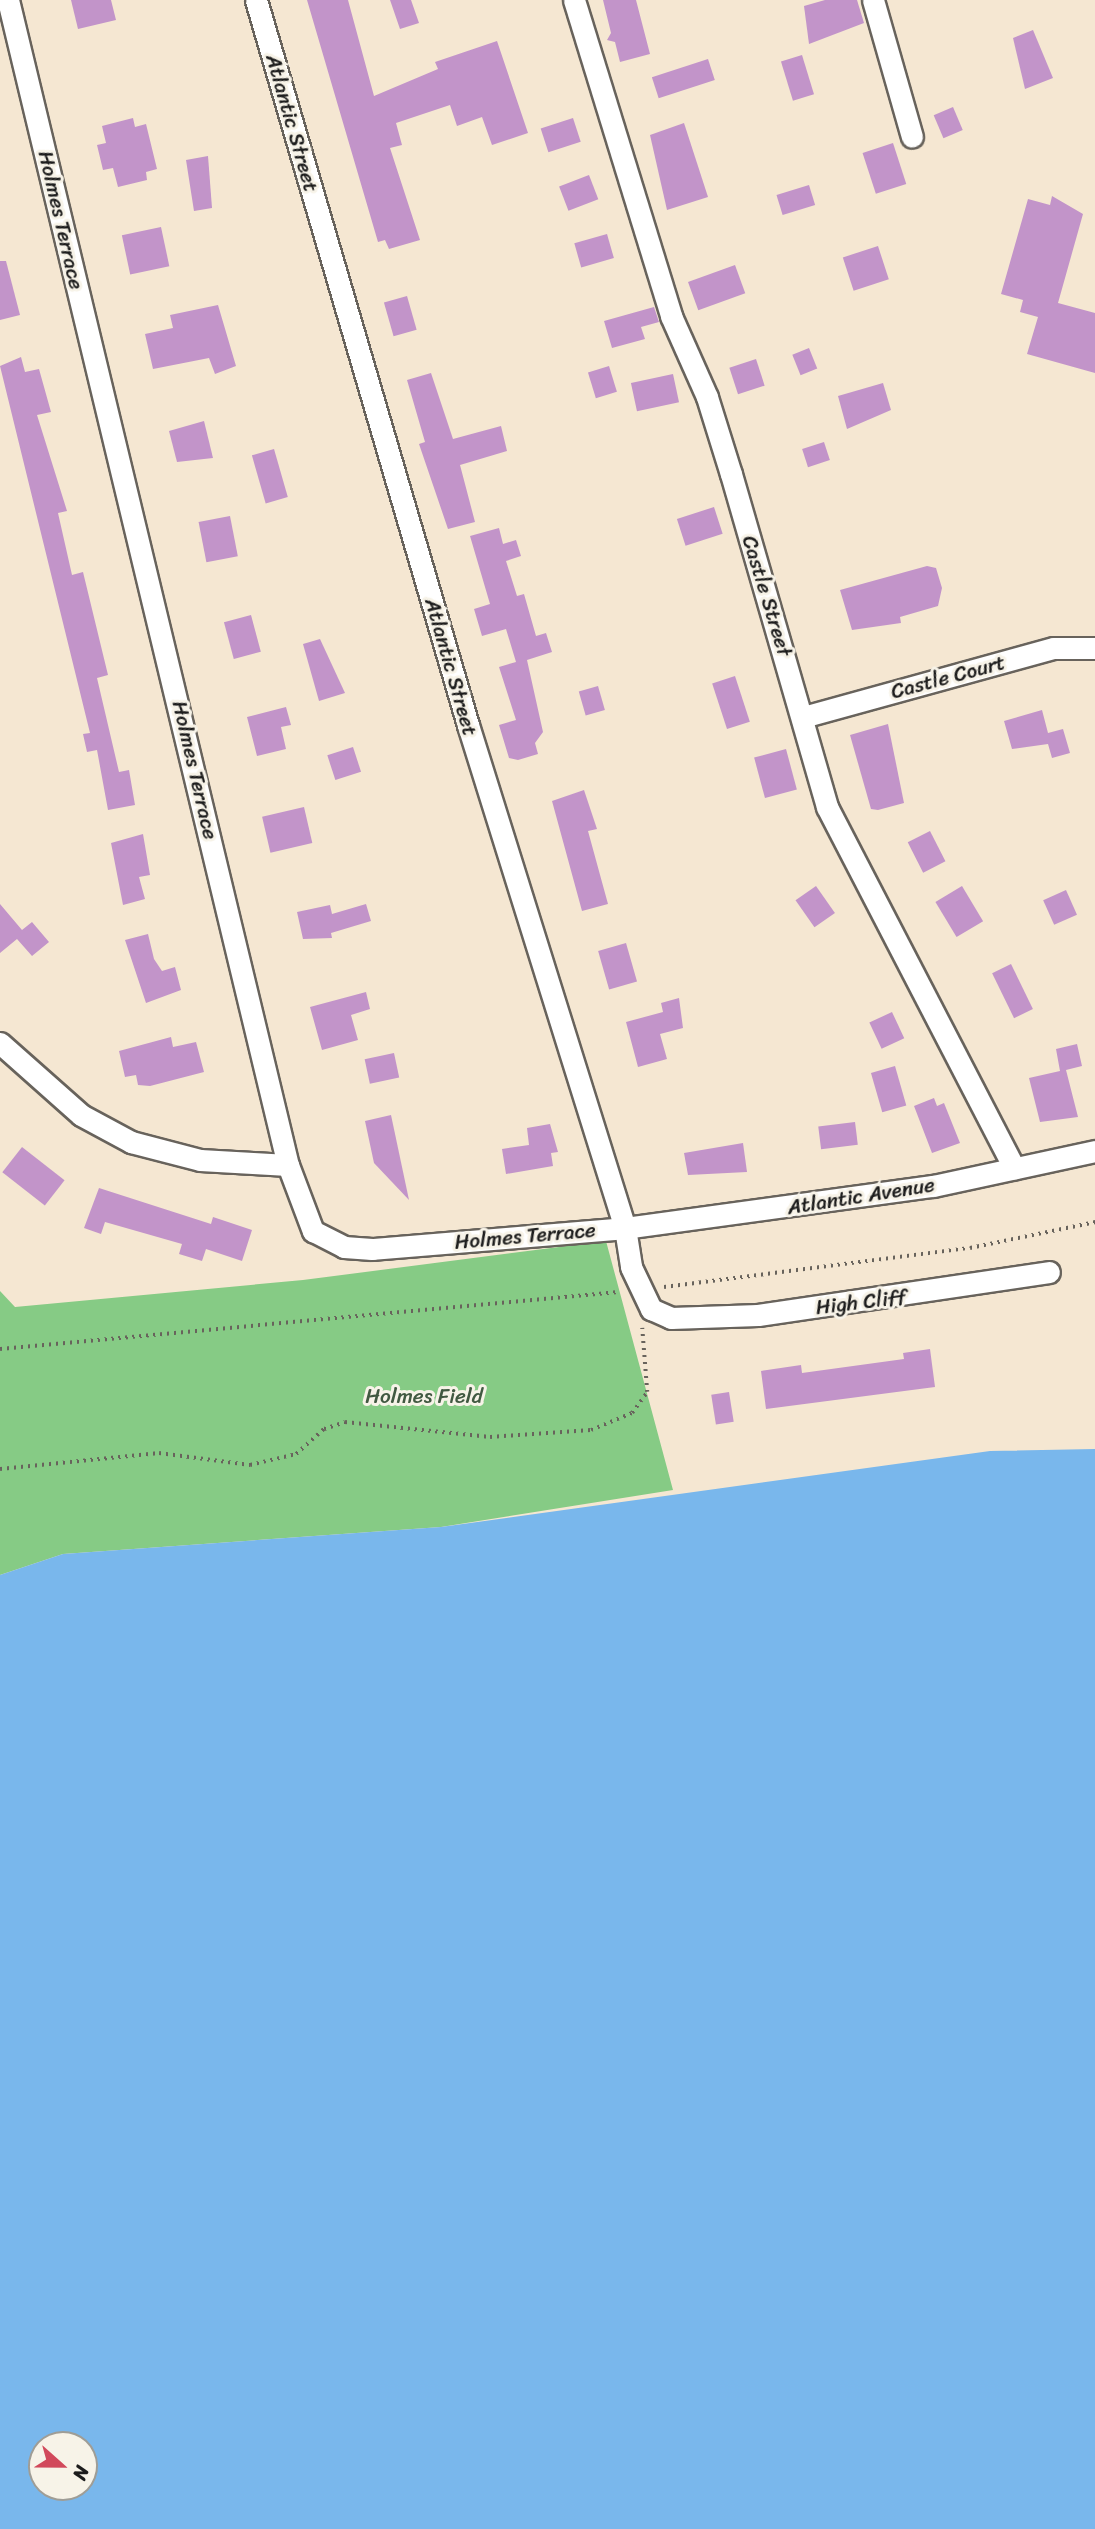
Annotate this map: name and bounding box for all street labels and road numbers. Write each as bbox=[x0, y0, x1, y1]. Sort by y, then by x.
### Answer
street label: Atlantic Street bbox=[260, 51, 324, 195]
street label: Holmes Terrace bbox=[33, 148, 89, 292]
street label: Castle Street bbox=[737, 532, 797, 660]
street label: Atlantic Street bbox=[419, 595, 483, 739]
street label: Castle Court bbox=[888, 650, 1008, 704]
street label: Holmes Terrace bbox=[167, 698, 223, 842]
street label: Atlantic Avenue bbox=[786, 1172, 936, 1220]
street label: Holmes Terrace bbox=[453, 1217, 597, 1255]
street label: High Cliff bbox=[814, 1284, 908, 1320]

